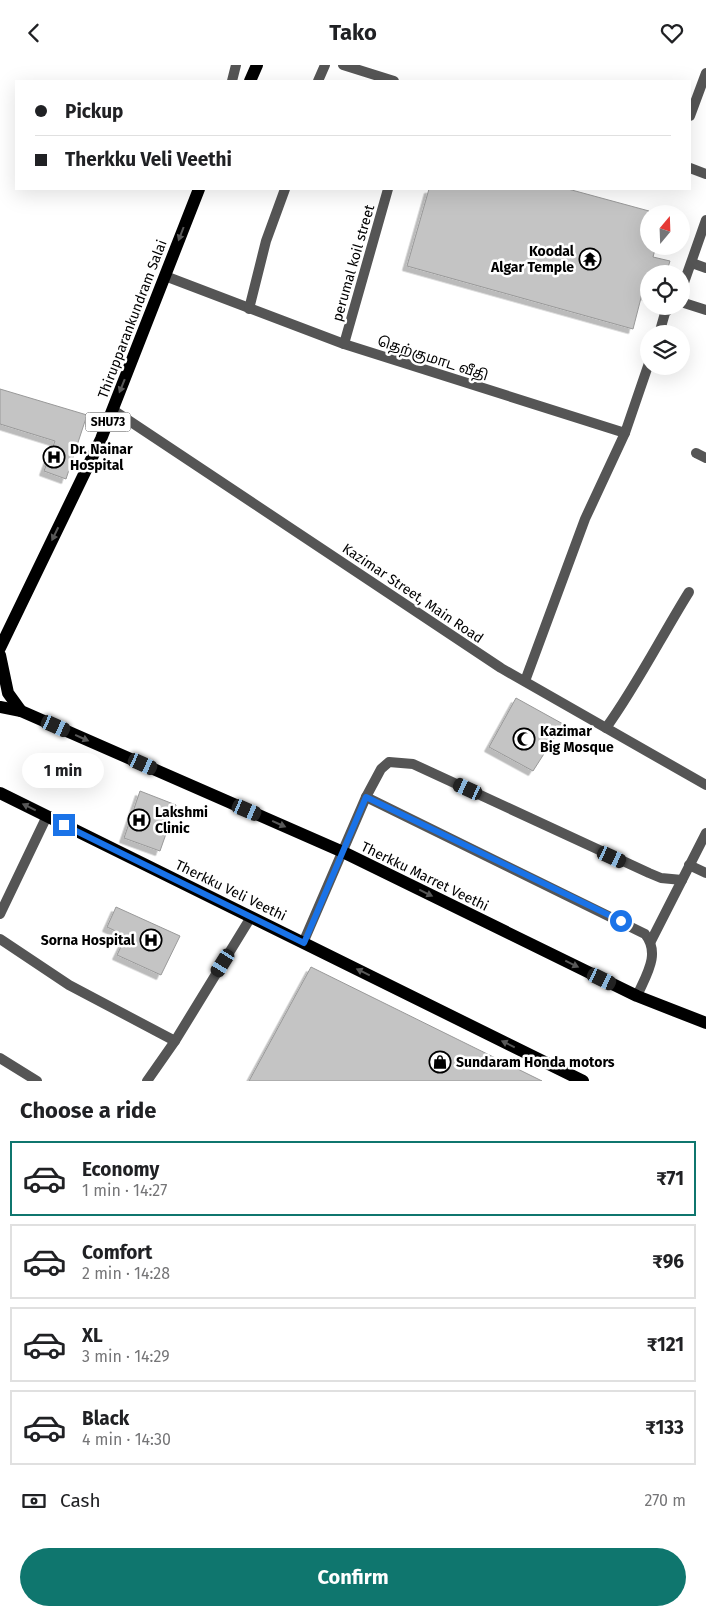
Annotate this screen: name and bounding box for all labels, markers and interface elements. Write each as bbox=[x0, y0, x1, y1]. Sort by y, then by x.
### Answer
icon: back bbox=[20, 19, 48, 47]
text: Tako bbox=[329, 19, 377, 46]
icon: heart bbox=[658, 19, 686, 47]
text: Pickup bbox=[65, 100, 123, 123]
text: Therkku Veli Veethi bbox=[65, 148, 232, 171]
street label: perumal koil street bbox=[329, 202, 379, 323]
north arrow bbox=[640, 205, 690, 255]
map controls bbox=[640, 205, 690, 375]
one-way arrow bbox=[177, 227, 184, 242]
street label: Thirupparankundram Salai bbox=[94, 237, 171, 401]
place label: Koodal Algar Temple bbox=[490, 243, 575, 276]
temple icon: Koodal Algar Temple bbox=[578, 247, 602, 271]
button: locate bbox=[640, 265, 690, 315]
button: layers bbox=[640, 325, 690, 375]
street label: தெற்குமாட வீதி bbox=[375, 333, 490, 385]
one-way arrow bbox=[118, 379, 126, 394]
road number: SHU73 bbox=[86, 413, 130, 432]
place label: Dr. Nainar Hospital bbox=[70, 441, 133, 474]
hospital icon: Dr. Nainar Hospital bbox=[42, 445, 66, 469]
one-way arrow bbox=[51, 527, 59, 541]
street label: Kazimar Street, Main Road bbox=[339, 540, 486, 647]
car bbox=[39, 713, 72, 739]
place label: Kazimar Big Mosque bbox=[540, 723, 614, 756]
mosque icon: Kazimar Big Mosque bbox=[512, 727, 536, 751]
one-way arrow bbox=[75, 734, 89, 742]
car bbox=[126, 751, 159, 777]
callout: 1 min bbox=[23, 753, 105, 787]
text: 1 min bbox=[44, 761, 82, 780]
car bbox=[451, 776, 484, 802]
car bbox=[230, 797, 263, 823]
one-way arrow bbox=[21, 803, 36, 811]
place label: Lakshmi Clinic bbox=[155, 804, 208, 837]
hospital icon: Lakshmi Clinic bbox=[127, 808, 151, 832]
route end bbox=[53, 814, 75, 836]
one-way arrow bbox=[272, 820, 286, 828]
street label: Therkku Marret Veethi bbox=[358, 838, 491, 915]
car bbox=[595, 844, 628, 870]
street label: Therkku Veli Veethi bbox=[173, 856, 289, 925]
one-way arrow bbox=[419, 889, 433, 897]
route start bbox=[610, 910, 632, 932]
hospital icon: Sorna Hospital bbox=[139, 928, 163, 952]
place label: Sorna Hospital bbox=[41, 932, 136, 949]
car bbox=[208, 946, 237, 980]
one-way arrow bbox=[565, 960, 579, 968]
car bbox=[585, 966, 618, 992]
one-way arrow bbox=[355, 968, 370, 976]
one-way arrow bbox=[501, 1040, 515, 1048]
shop icon: Sundaram Honda motors bbox=[428, 1050, 452, 1074]
place label: Sundaram Honda motors bbox=[456, 1054, 615, 1071]
text: Choose a ride bbox=[20, 1097, 156, 1124]
icon: car bbox=[22, 1156, 67, 1201]
text: Economy bbox=[82, 1158, 159, 1181]
text: ₹71 bbox=[656, 1167, 684, 1190]
text: 1 min · 14:27 bbox=[82, 1181, 167, 1200]
icon: car bbox=[22, 1239, 67, 1284]
text: Comfort bbox=[82, 1241, 152, 1264]
text: ₹96 bbox=[652, 1250, 684, 1273]
text: 2 min · 14:28 bbox=[82, 1264, 170, 1283]
icon: car bbox=[22, 1322, 67, 1367]
text: XL bbox=[82, 1324, 103, 1347]
text: ₹121 bbox=[647, 1333, 684, 1356]
text: 3 min · 14:29 bbox=[82, 1347, 170, 1366]
icon: car bbox=[22, 1405, 67, 1450]
text: Black bbox=[82, 1407, 129, 1430]
text: ₹133 bbox=[645, 1416, 684, 1439]
text: 4 min · 14:30 bbox=[82, 1430, 171, 1449]
icon: cash bbox=[20, 1487, 48, 1515]
text: Cash bbox=[60, 1489, 101, 1512]
text: 270 m bbox=[644, 1491, 686, 1510]
button: Confirm bbox=[20, 1548, 686, 1606]

